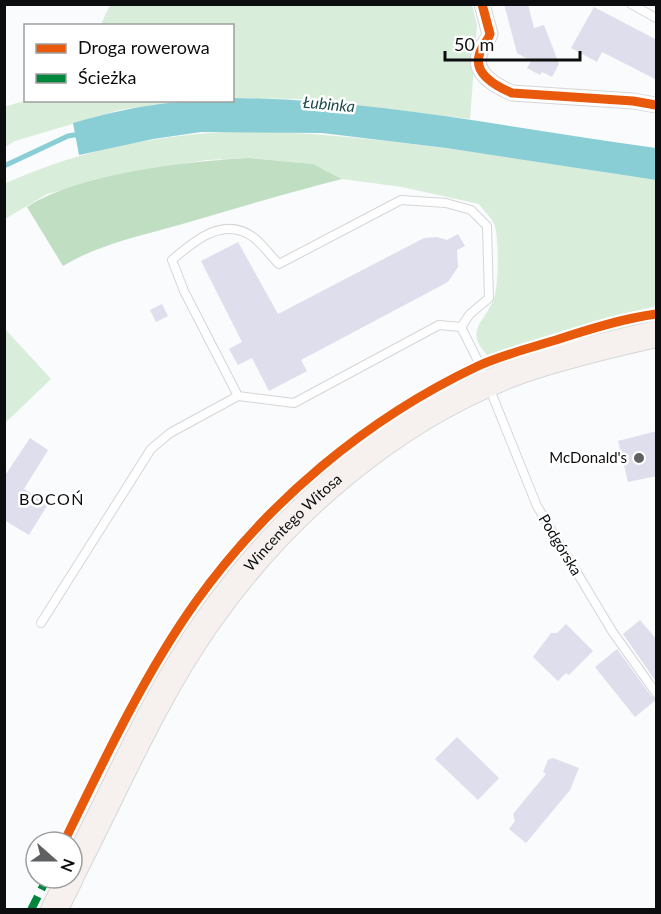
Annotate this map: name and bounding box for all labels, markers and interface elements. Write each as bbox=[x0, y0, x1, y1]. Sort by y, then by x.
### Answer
legend bbox=[24, 24, 234, 102]
scale bar bbox=[445, 24, 580, 62]
text: 50 m bbox=[454, 33, 494, 55]
text: Droga rowerowa bbox=[78, 36, 210, 58]
text: Ścieżka bbox=[78, 66, 136, 88]
water label: Łubinka bbox=[302, 92, 356, 115]
place label: McDonald's bbox=[549, 448, 627, 466]
marker: McDonald's bbox=[632, 451, 646, 465]
street label: Wincentego Witosa bbox=[240, 469, 345, 575]
district label: BOCOŃ bbox=[19, 489, 85, 508]
street label: Podgórska bbox=[535, 510, 586, 579]
north arrow bbox=[24, 830, 84, 890]
text: N bbox=[57, 856, 80, 875]

